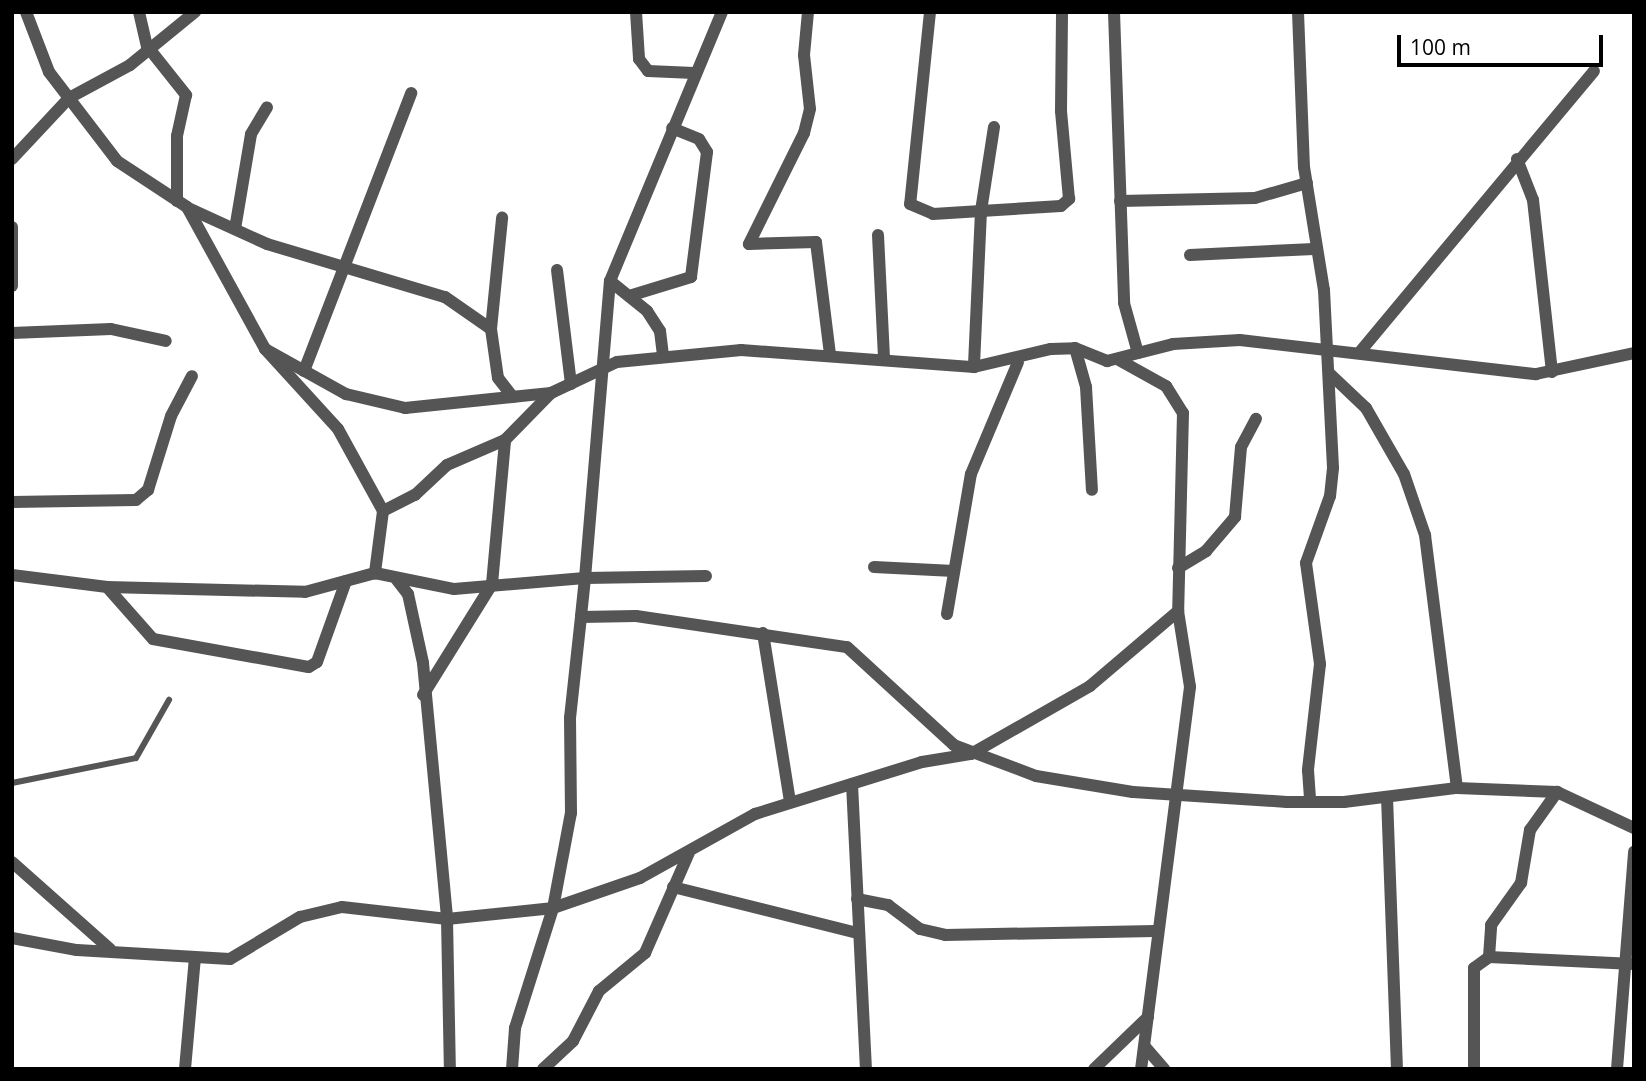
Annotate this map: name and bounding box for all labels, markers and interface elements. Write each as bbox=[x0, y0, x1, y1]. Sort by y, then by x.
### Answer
scale bar bbox=[1401, 21, 1608, 65]
text: 100 m bbox=[1410, 33, 1471, 61]

